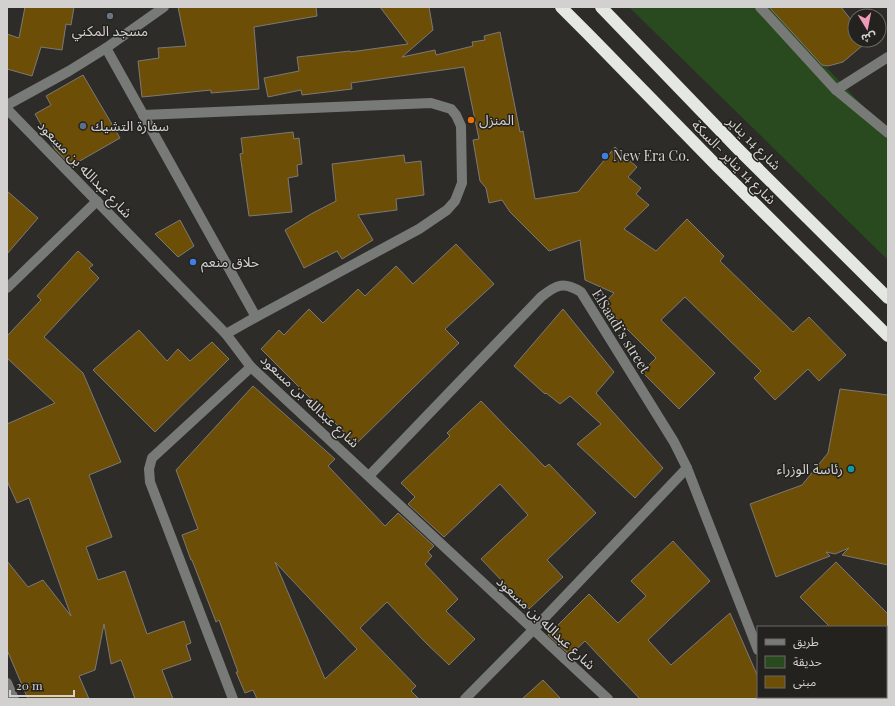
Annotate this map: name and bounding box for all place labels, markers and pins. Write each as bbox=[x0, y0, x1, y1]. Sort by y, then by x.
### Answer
marker: مسجد المكني bbox=[105, 11, 115, 21]
place label: مسجد المكني bbox=[72, 21, 148, 42]
place label: المنزل bbox=[479, 110, 514, 129]
marker: المنزل bbox=[466, 115, 476, 125]
place label: سفارة التشيك bbox=[91, 116, 169, 135]
marker: سفارة التشيك bbox=[78, 121, 88, 131]
place label: New Era Co. bbox=[613, 146, 689, 165]
marker: New Era Co. bbox=[600, 151, 610, 161]
place label: حلاق منعم bbox=[201, 252, 259, 273]
marker: حلاق منعم bbox=[188, 257, 198, 267]
place label: رئاسة الوزراء bbox=[777, 459, 843, 478]
marker: رئاسة الوزراء bbox=[846, 464, 856, 474]

